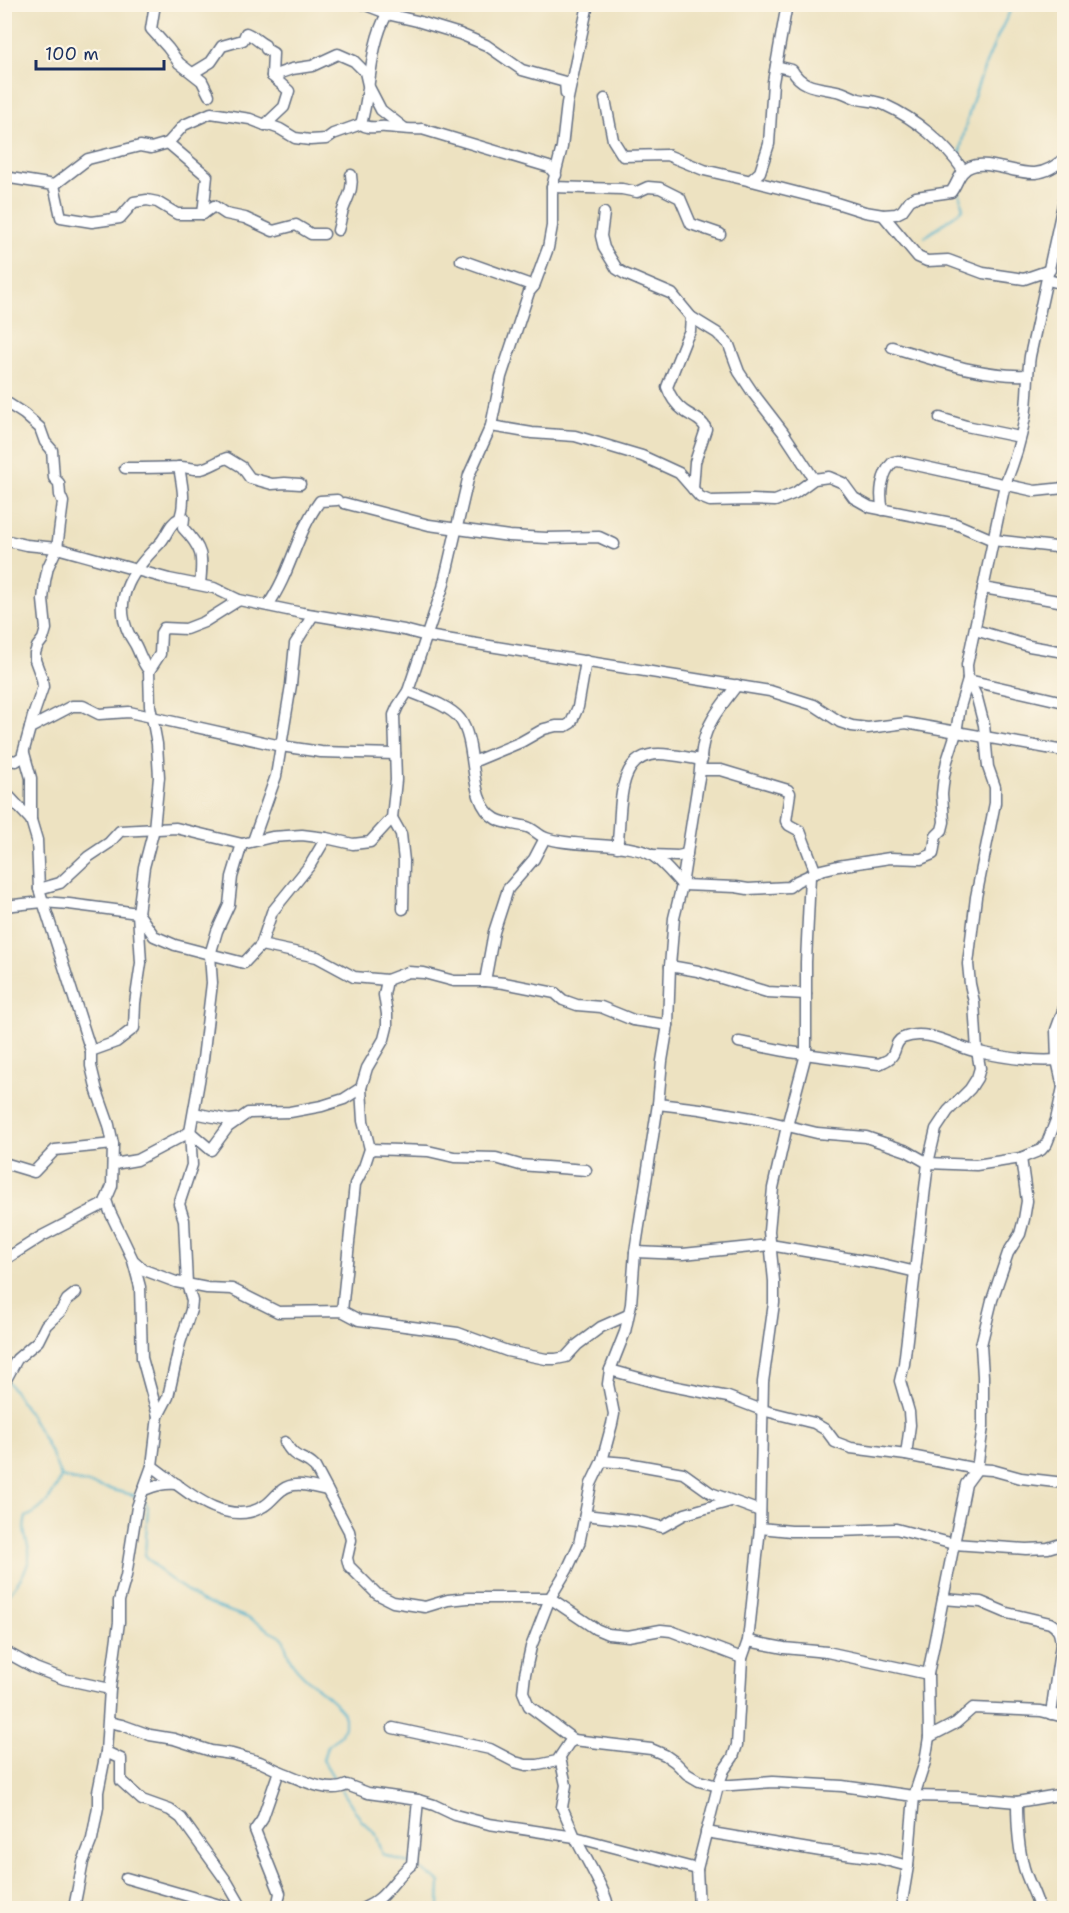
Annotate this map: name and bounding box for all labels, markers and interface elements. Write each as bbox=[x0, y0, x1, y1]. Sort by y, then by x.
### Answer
scale bar bbox=[36, 33, 164, 71]
text: 100 m bbox=[45, 42, 99, 66]

